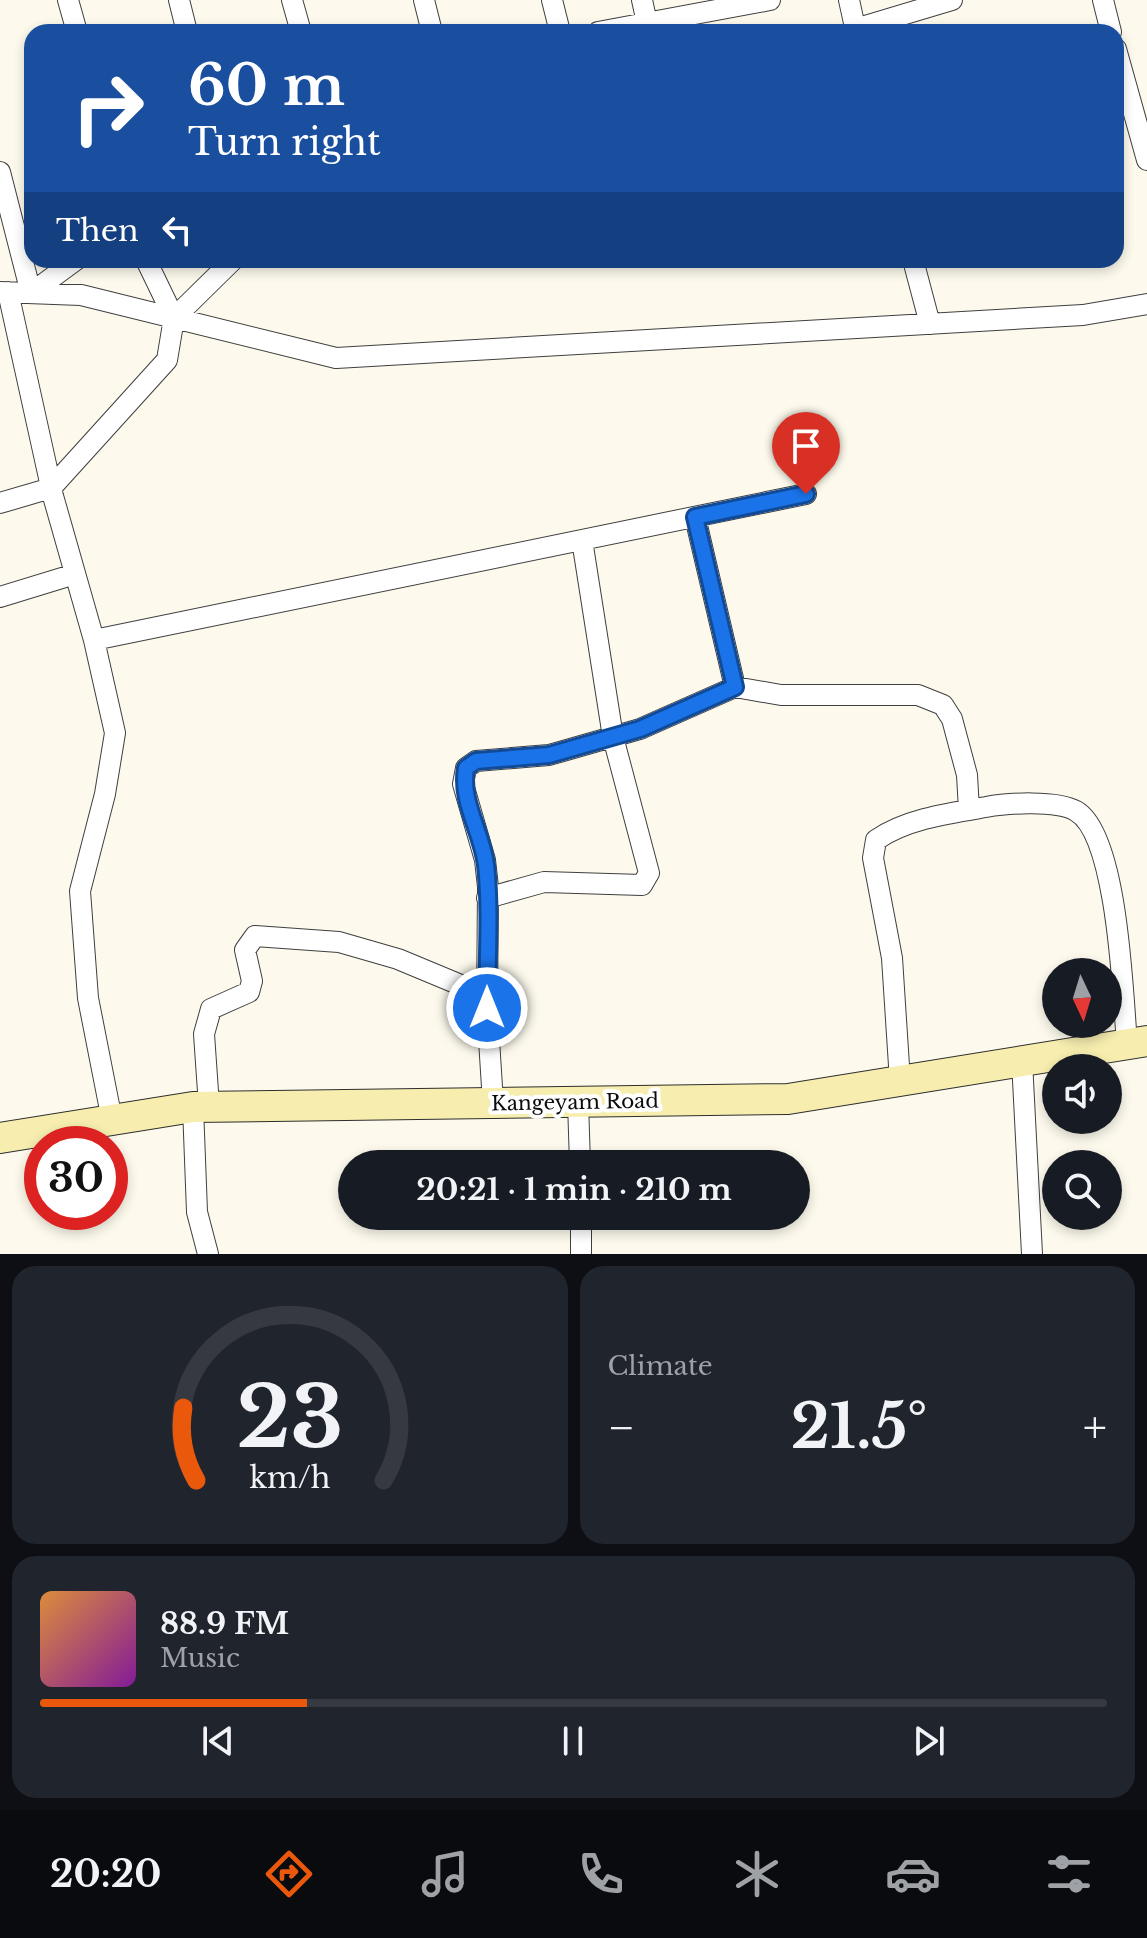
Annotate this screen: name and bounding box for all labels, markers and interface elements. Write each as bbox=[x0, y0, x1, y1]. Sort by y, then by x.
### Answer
text: 60 m bbox=[188, 51, 345, 120]
icon: right bbox=[56, 56, 160, 160]
text: Turn right bbox=[188, 120, 381, 165]
icon: left bbox=[155, 208, 199, 252]
text: Then bbox=[56, 212, 139, 249]
pin bbox=[772, 412, 840, 494]
icon: arrive bbox=[784, 424, 828, 468]
north arrow bbox=[1042, 958, 1122, 1038]
map controls bbox=[1042, 958, 1122, 1230]
position arrow bbox=[445, 966, 529, 1050]
button: sound bbox=[1042, 1054, 1122, 1134]
street label: Kangeyam Road bbox=[491, 1089, 659, 1115]
speed limit sign: 30 bbox=[24, 1126, 128, 1230]
button: search bbox=[1042, 1150, 1122, 1230]
text: 20:21 · 1 min · 210 m bbox=[416, 1171, 732, 1208]
text: Climate bbox=[608, 1350, 713, 1382]
text: 23 bbox=[236, 1366, 343, 1469]
text: 21.5° bbox=[791, 1390, 927, 1464]
text: − bbox=[608, 1400, 635, 1455]
text: + bbox=[1083, 1400, 1107, 1455]
text: km/h bbox=[249, 1460, 330, 1496]
text: 88.9 FM bbox=[160, 1605, 289, 1642]
text: Music bbox=[160, 1642, 240, 1674]
icon: previous bbox=[196, 1719, 240, 1763]
icon: pause bbox=[551, 1719, 595, 1763]
icon: next bbox=[907, 1719, 951, 1763]
icon: directions bbox=[261, 1846, 317, 1902]
icon: music bbox=[417, 1846, 473, 1902]
icon: phone bbox=[573, 1846, 629, 1902]
icon: climate bbox=[729, 1846, 785, 1902]
icon: car bbox=[885, 1846, 941, 1902]
icon: filters bbox=[1041, 1846, 1097, 1902]
text: 20:20 bbox=[50, 1852, 161, 1897]

